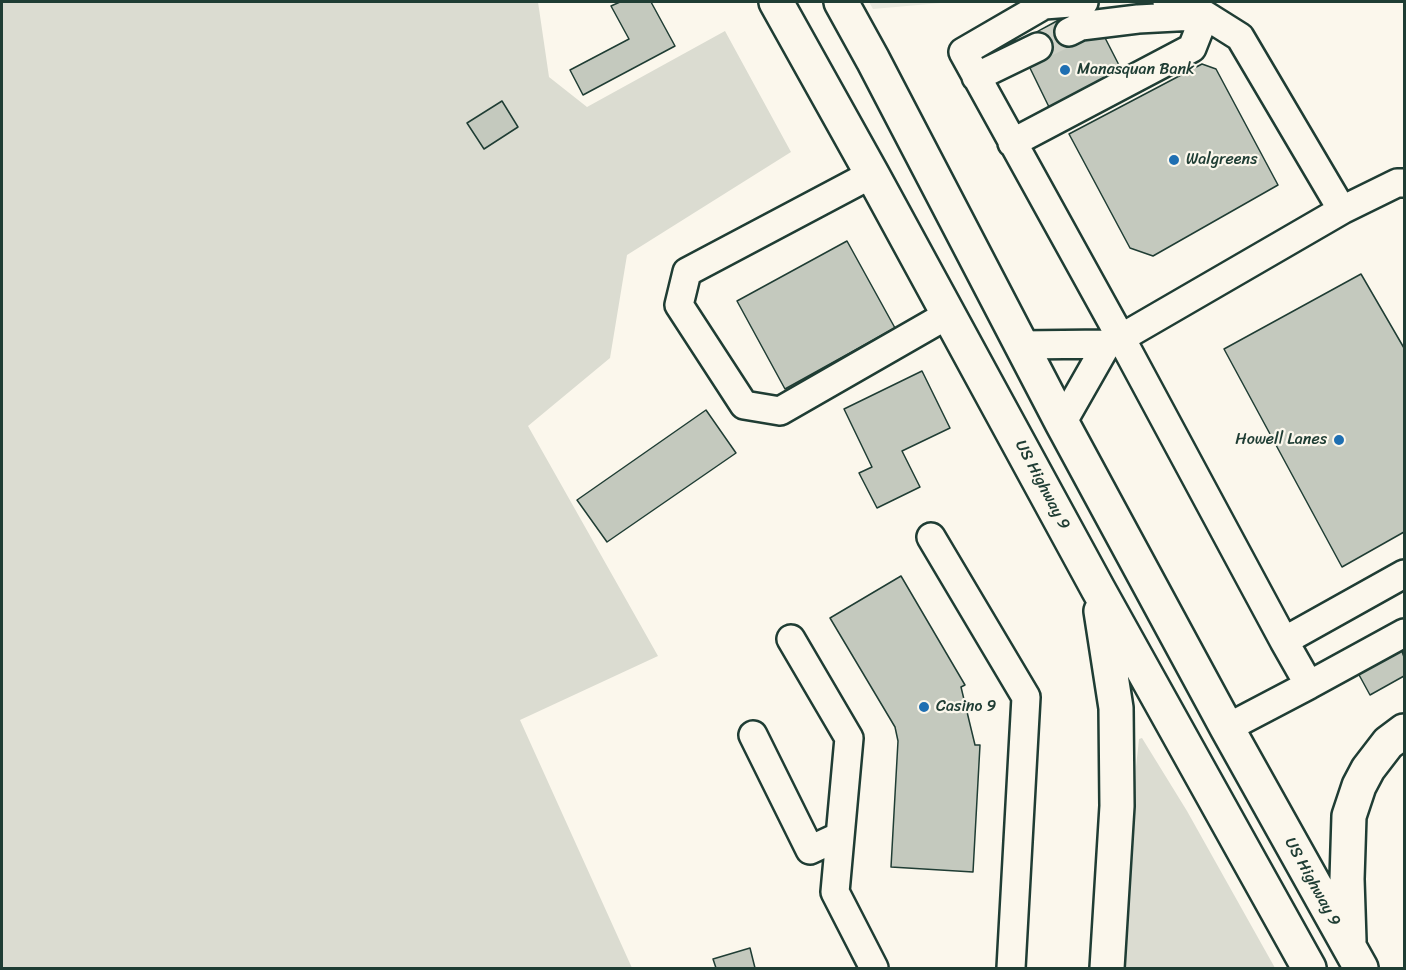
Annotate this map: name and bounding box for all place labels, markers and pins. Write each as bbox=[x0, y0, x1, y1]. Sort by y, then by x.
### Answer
place label: Manasquan Bank bbox=[1077, 60, 1195, 80]
marker: Manasquan Bank bbox=[1058, 63, 1072, 77]
place label: Walgreens bbox=[1186, 150, 1257, 170]
marker: Walgreens bbox=[1167, 153, 1181, 167]
place label: Howell Lanes bbox=[1235, 430, 1327, 450]
marker: Howell Lanes bbox=[1332, 433, 1346, 447]
place label: Casino 9 bbox=[936, 697, 996, 717]
marker: Casino 9 bbox=[917, 700, 931, 714]

